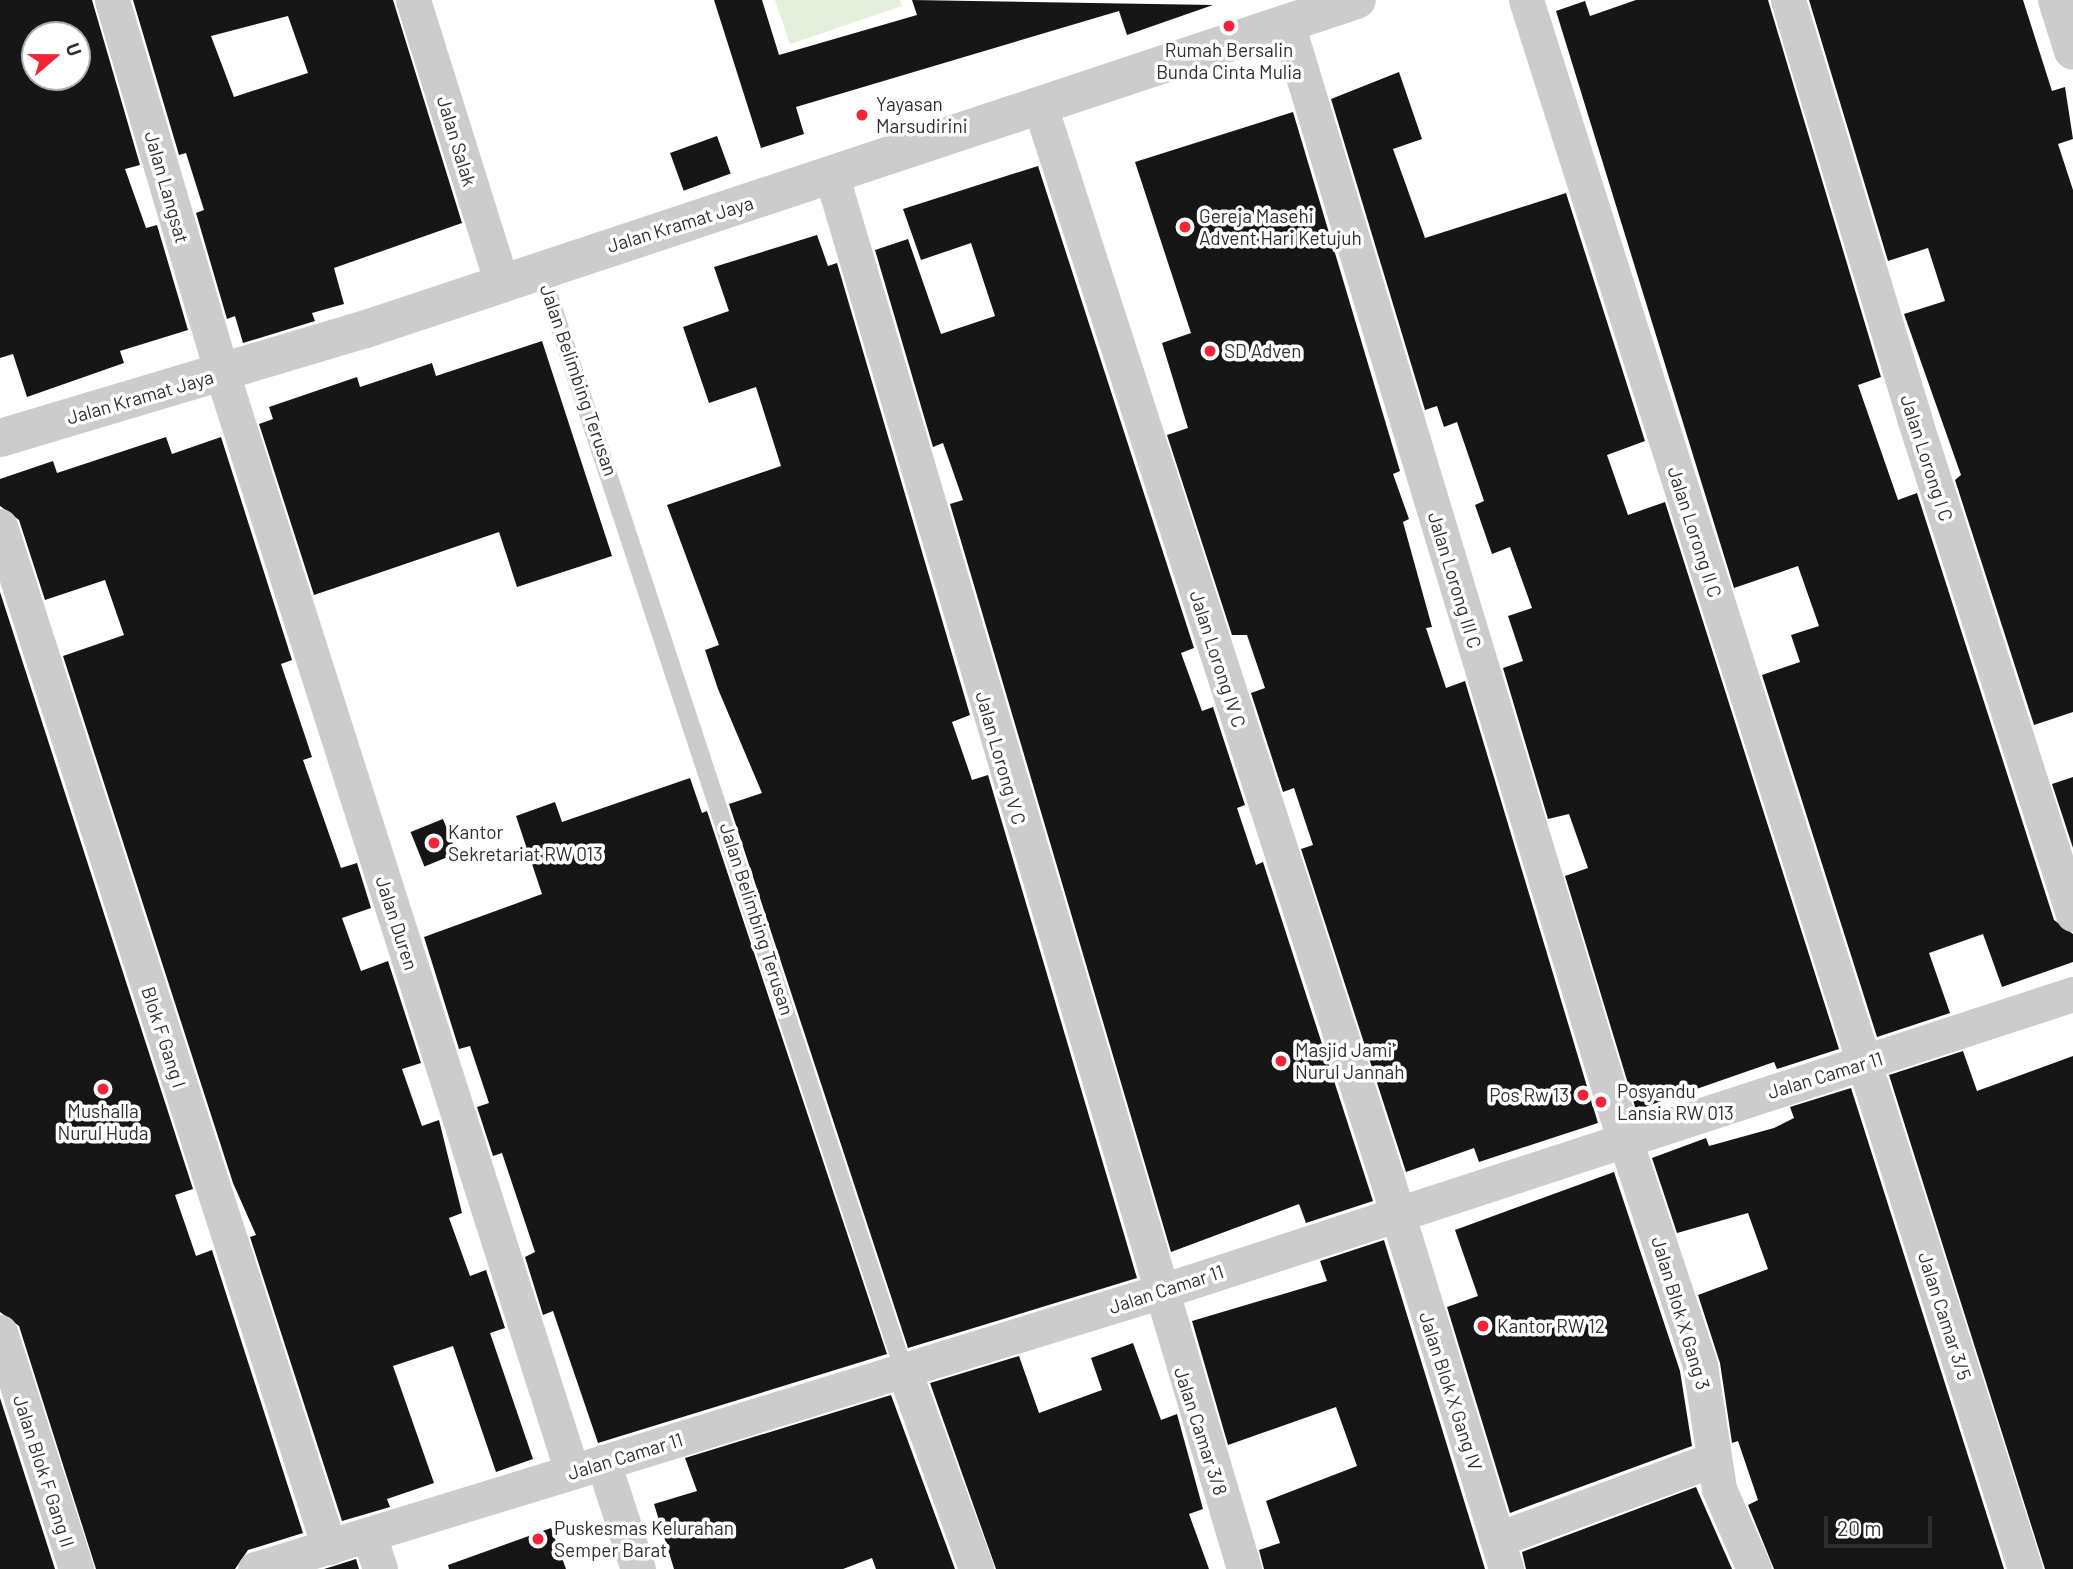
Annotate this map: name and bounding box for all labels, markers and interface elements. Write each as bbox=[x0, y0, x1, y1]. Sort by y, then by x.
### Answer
marker: Rumah Bersalin Bunda Cinta Mulia bbox=[1219, 16, 1239, 36]
north arrow bbox=[21, 21, 91, 91]
place label: Rumah Bersalin Bunda Cinta Mulia bbox=[1156, 39, 1302, 83]
text: U bbox=[61, 40, 87, 59]
street label: Jalan Salak bbox=[432, 93, 482, 189]
place label: Yayasan Marsudirini bbox=[876, 93, 968, 137]
marker: Yayasan Marsudirini bbox=[854, 107, 870, 123]
street label: Jalan Langsat bbox=[140, 128, 194, 246]
street label: Jalan Kramat Jaya bbox=[604, 191, 756, 257]
place label: Gereja Masehi Advent Hari Ketujuh bbox=[1199, 205, 1362, 249]
marker: Gereja Masehi Advent Hari Ketujuh bbox=[1177, 219, 1193, 235]
street label: Jalan Belimbing Terusan bbox=[536, 281, 622, 479]
place label: SD Adven bbox=[1224, 340, 1301, 362]
marker: SD Adven bbox=[1202, 343, 1218, 359]
street label: Jalan Kramat Jaya bbox=[64, 365, 216, 429]
street label: Jalan Lorong I C bbox=[1896, 392, 1958, 524]
street label: Jalan Lorong II C bbox=[1663, 464, 1727, 600]
street label: Jalan Lorong III C bbox=[1423, 509, 1487, 651]
street label: Jalan Lorong IV C bbox=[1185, 588, 1251, 730]
street label: Jalan Lorong V C bbox=[971, 689, 1031, 827]
street label: Jalan Belimbing Terusan bbox=[715, 820, 799, 1018]
place label: Kantor Sekretariat RW 013 bbox=[448, 821, 603, 865]
marker: Kantor Sekretariat RW 013 bbox=[426, 835, 442, 851]
street label: Jalan Duren bbox=[371, 873, 423, 973]
street label: Blok F Gang I bbox=[137, 984, 191, 1090]
place label: Masjid Jami' Nurul Jannah bbox=[1295, 1039, 1404, 1083]
street label: Jalan Camar 11 bbox=[1765, 1047, 1885, 1103]
marker: Masjid Jami' Nurul Jannah bbox=[1273, 1053, 1289, 1069]
place label: Posyandu Lansia RW 013 bbox=[1617, 1080, 1734, 1124]
marker: Mushalla Nurul Huda bbox=[95, 1081, 111, 1097]
place label: Pos Rw 13 bbox=[1489, 1084, 1569, 1106]
marker: Pos Rw 13 bbox=[1575, 1087, 1591, 1103]
marker: Posyandu Lansia RW 013 bbox=[1591, 1092, 1611, 1112]
place label: Mushalla Nurul Huda bbox=[58, 1100, 148, 1144]
street label: Jalan Blok X Gang 3 bbox=[1647, 1234, 1715, 1392]
street label: Jalan Camar 3/5 bbox=[1914, 1249, 1976, 1383]
street label: Jalan Camar 11 bbox=[1106, 1260, 1226, 1318]
street label: Jalan Blok X Gang IV bbox=[1415, 1309, 1487, 1473]
place label: Kantor RW 12 bbox=[1497, 1315, 1605, 1337]
marker: Kantor RW 12 bbox=[1475, 1318, 1491, 1334]
street label: Jalan Camar 3/8 bbox=[1170, 1364, 1232, 1498]
street label: Jalan Blok F Gang II bbox=[9, 1392, 79, 1550]
street label: Jalan Camar 11 bbox=[565, 1428, 685, 1484]
scale bar bbox=[1828, 1502, 1937, 1546]
text: 20 m bbox=[1837, 1515, 1882, 1540]
place label: Puskesmas Kelurahan Semper Barat bbox=[554, 1517, 734, 1561]
marker: Puskesmas Kelurahan Semper Barat bbox=[528, 1529, 548, 1549]

